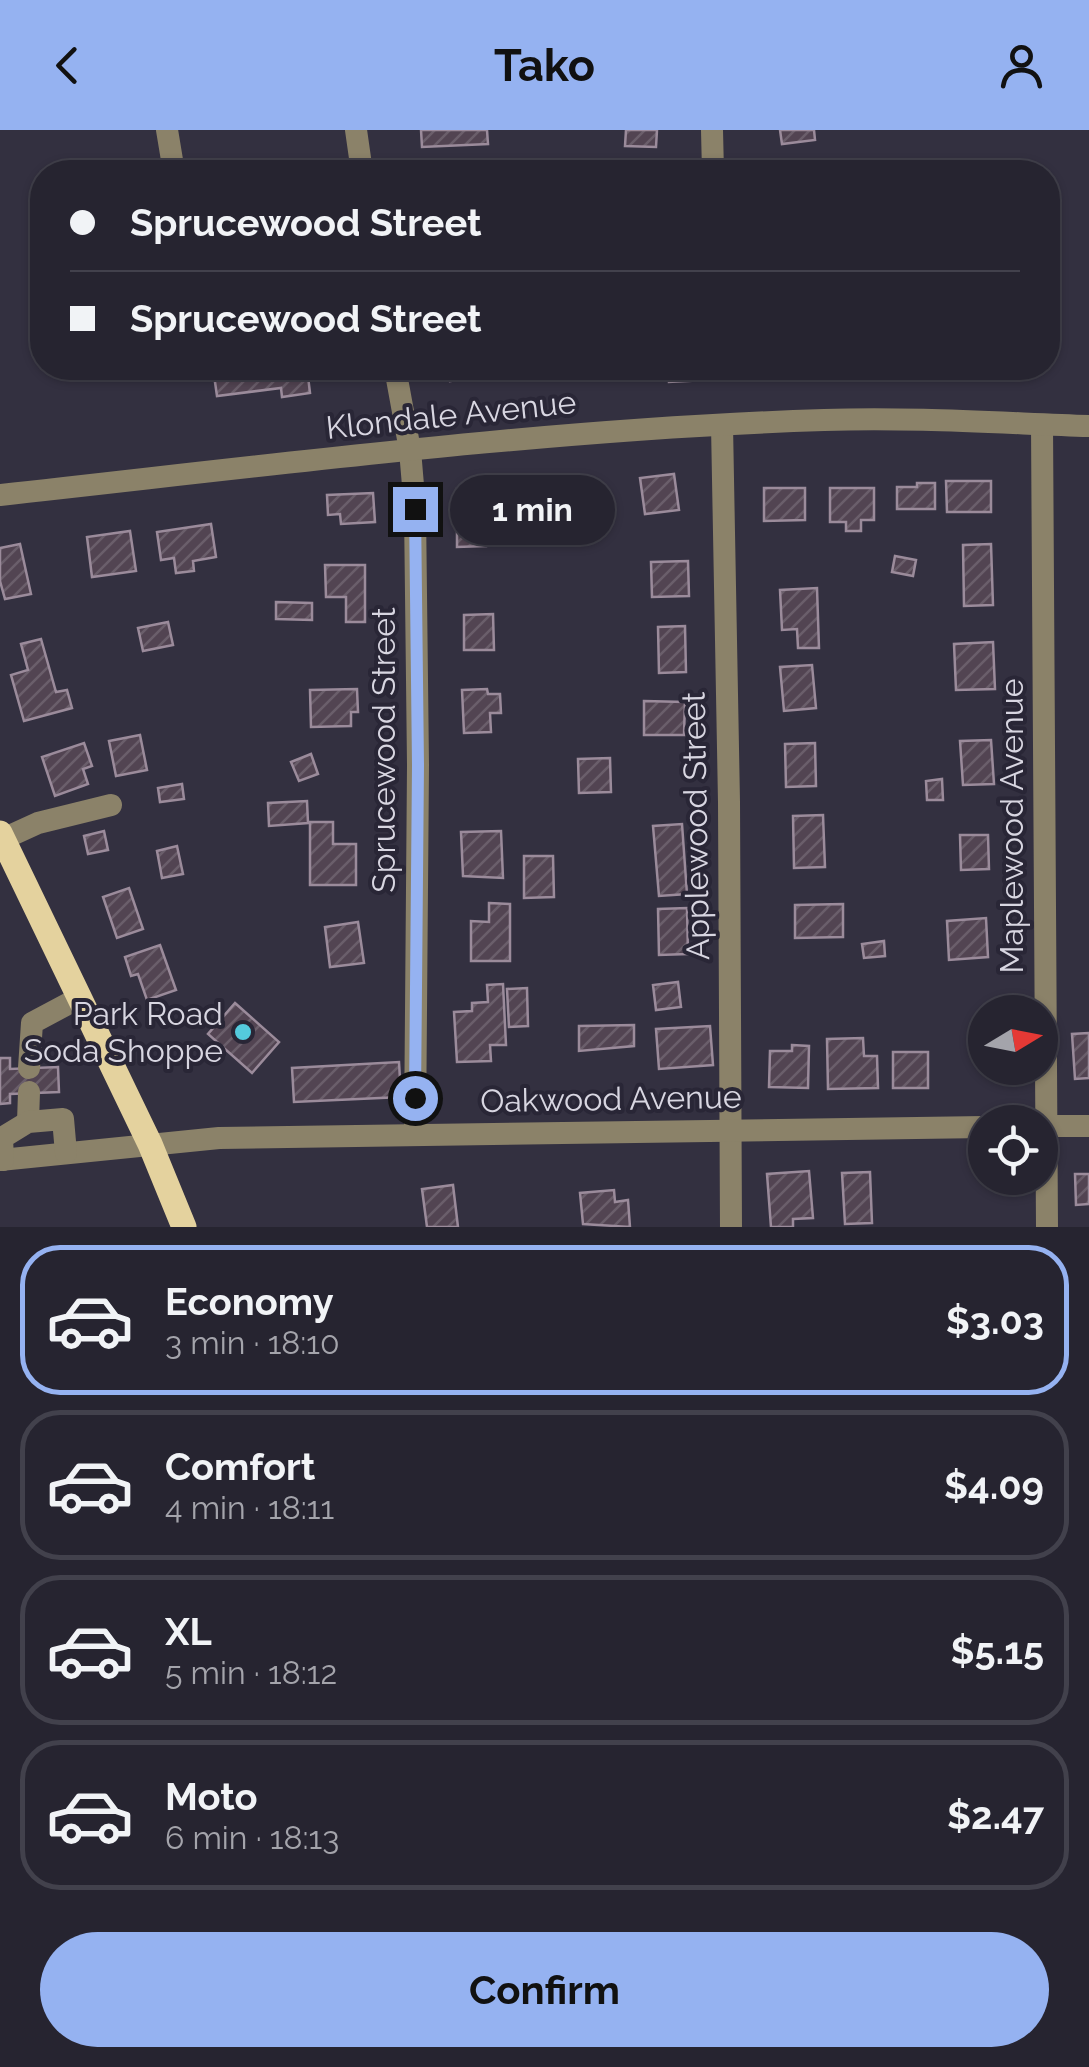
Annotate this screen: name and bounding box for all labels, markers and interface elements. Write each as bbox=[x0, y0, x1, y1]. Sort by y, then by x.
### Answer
icon: back bbox=[40, 38, 95, 93]
icon: person bbox=[994, 38, 1049, 93]
text: Tako bbox=[494, 39, 595, 92]
text: Sprucewood Street bbox=[130, 200, 482, 245]
text: Sprucewood Street bbox=[130, 296, 482, 341]
street label: Klondale Avenue bbox=[324, 383, 578, 446]
callout: 1 min bbox=[450, 474, 615, 544]
route end bbox=[393, 487, 438, 532]
text: 1 min bbox=[492, 491, 573, 528]
street label: Sprucewood Street bbox=[365, 607, 402, 893]
street label: Maplewood Avenue bbox=[993, 679, 1030, 974]
street label: Applewood Street bbox=[675, 691, 716, 961]
place label: Park Road Soda Shoppe bbox=[24, 995, 223, 1069]
north arrow bbox=[968, 995, 1058, 1085]
map controls bbox=[968, 995, 1058, 1195]
marker: Park Road Soda Shoppe bbox=[232, 1021, 254, 1043]
route start bbox=[393, 1076, 438, 1121]
street label: Oakwood Avenue bbox=[480, 1078, 742, 1119]
button: locate bbox=[968, 1105, 1058, 1195]
icon: car bbox=[45, 1275, 135, 1365]
text: Economy bbox=[165, 1279, 334, 1324]
text: $3.03 bbox=[946, 1298, 1044, 1343]
text: 3 min · 18:10 bbox=[165, 1324, 340, 1361]
icon: car bbox=[45, 1440, 135, 1530]
text: Comfort bbox=[165, 1444, 315, 1489]
text: $4.09 bbox=[944, 1463, 1044, 1508]
text: 4 min · 18:11 bbox=[165, 1489, 334, 1526]
icon: car bbox=[45, 1605, 135, 1695]
text: XL bbox=[165, 1609, 212, 1654]
text: $5.15 bbox=[950, 1628, 1044, 1673]
text: 5 min · 18:12 bbox=[165, 1654, 337, 1691]
icon: car bbox=[45, 1770, 135, 1860]
text: Moto bbox=[165, 1774, 258, 1819]
text: $2.47 bbox=[947, 1793, 1044, 1838]
text: 6 min · 18:13 bbox=[165, 1819, 339, 1856]
button: Confirm bbox=[40, 1932, 1049, 2047]

